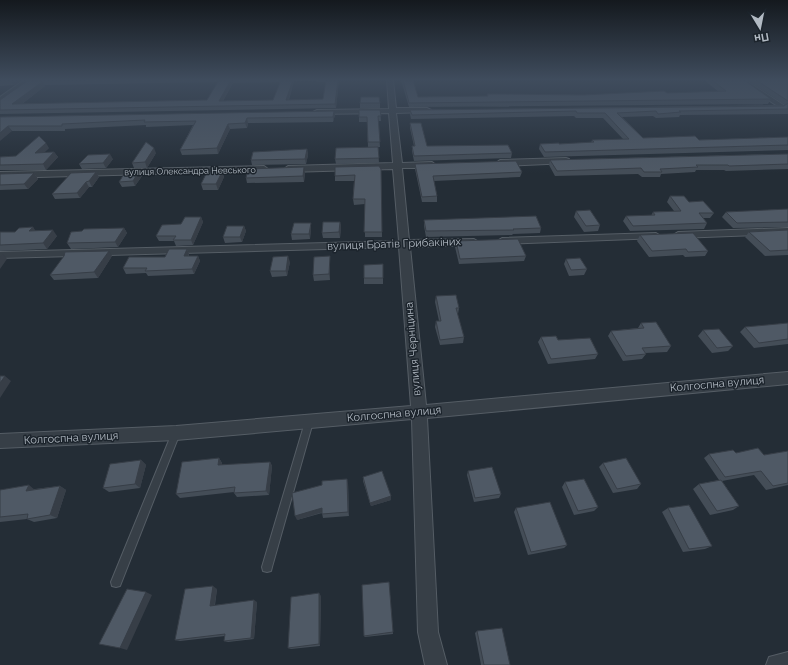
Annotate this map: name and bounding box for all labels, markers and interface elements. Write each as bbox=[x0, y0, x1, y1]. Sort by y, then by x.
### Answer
north arrow bbox=[740, 8, 780, 48]
text: Пн bbox=[753, 30, 770, 45]
street label: вулиця Олександра Невського bbox=[124, 165, 256, 177]
street label: вулиця Братів Грибакіних bbox=[327, 235, 462, 253]
street label: вулиця Черніцина bbox=[402, 302, 424, 396]
street label: Колгоспна вулиця bbox=[669, 373, 765, 395]
street label: Колгоспна вулиця bbox=[346, 403, 442, 425]
street label: Колгоспна вулиця bbox=[23, 429, 119, 447]

